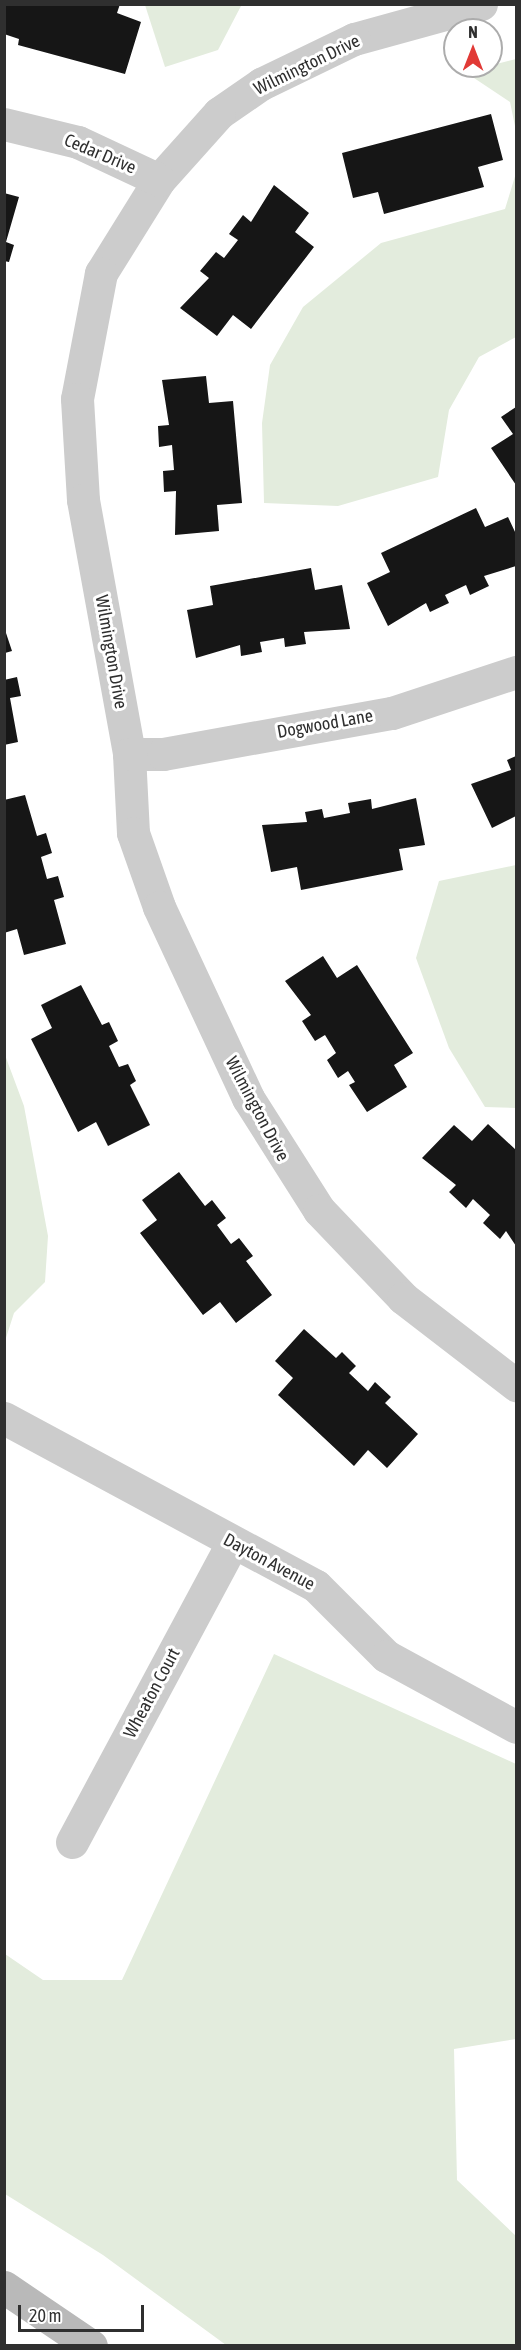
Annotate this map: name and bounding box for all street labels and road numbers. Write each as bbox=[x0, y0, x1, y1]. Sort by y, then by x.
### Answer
street label: Wilmington Drive bbox=[251, 30, 363, 100]
street label: Cedar Drive bbox=[61, 129, 139, 179]
street label: Wilmington Drive bbox=[90, 593, 132, 711]
street label: Dogwood Lane bbox=[275, 705, 375, 743]
street label: Wilmington Drive bbox=[220, 1053, 294, 1165]
street label: Dayton Avenue bbox=[220, 1529, 318, 1595]
street label: Wheaton Court bbox=[119, 1644, 185, 1742]

